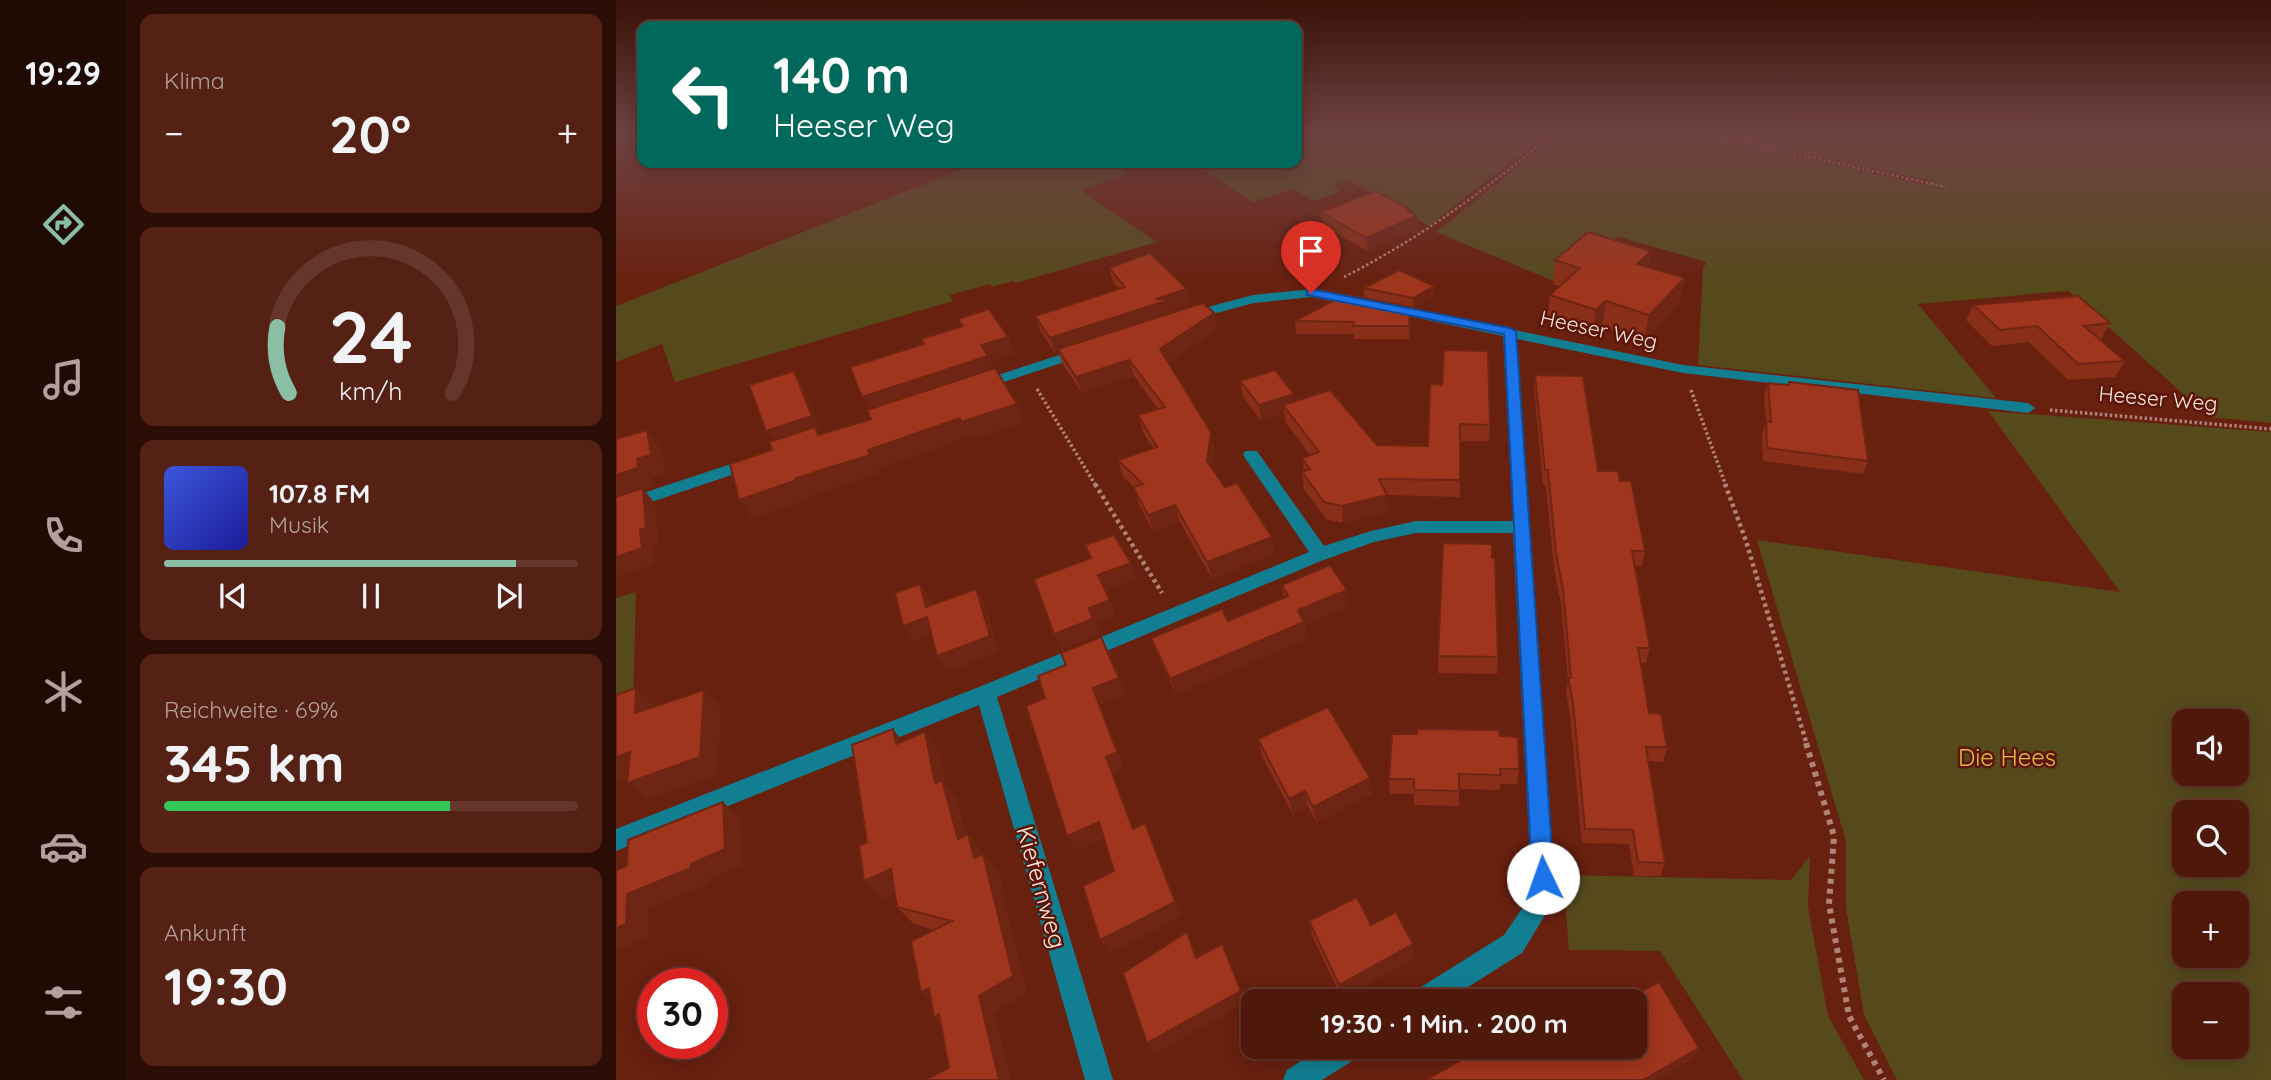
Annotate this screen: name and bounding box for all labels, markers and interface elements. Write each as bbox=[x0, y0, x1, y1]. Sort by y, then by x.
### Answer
text: 140 m bbox=[773, 44, 910, 105]
icon: left bbox=[658, 49, 749, 140]
text: 19:29 bbox=[25, 53, 101, 93]
text: Klima bbox=[164, 66, 225, 95]
text: 20° bbox=[329, 101, 411, 166]
text: Heeser Weg bbox=[773, 105, 955, 145]
text: − bbox=[164, 109, 184, 157]
text: + bbox=[557, 109, 578, 157]
icon: directions bbox=[39, 200, 88, 249]
pin bbox=[1281, 221, 1341, 293]
icon: arrive bbox=[1292, 232, 1330, 270]
text: 24 bbox=[329, 290, 413, 381]
street label: Heeser Weg bbox=[1538, 304, 1660, 354]
icon: music bbox=[39, 355, 88, 404]
text: km/h bbox=[339, 375, 403, 406]
street label: Heeser Weg bbox=[2097, 380, 2219, 416]
text: 107.8 FM bbox=[269, 477, 370, 510]
text: Musik bbox=[269, 510, 329, 539]
icon: phone bbox=[39, 511, 88, 560]
icon: previous bbox=[214, 577, 252, 615]
icon: pause bbox=[352, 577, 390, 615]
icon: next bbox=[490, 577, 528, 615]
icon: climate bbox=[39, 667, 88, 716]
text: Reichweite · 69% bbox=[164, 695, 338, 724]
map controls bbox=[2172, 709, 2249, 1059]
button: sound bbox=[2172, 709, 2249, 786]
text: 345 km bbox=[164, 730, 345, 795]
park label: Die Hees bbox=[1958, 742, 2056, 772]
button: search bbox=[2172, 800, 2249, 877]
icon: car bbox=[39, 822, 88, 871]
street label: Kiefernweg bbox=[1010, 822, 1074, 952]
position arrow bbox=[1506, 841, 1580, 915]
button: + bbox=[2172, 891, 2249, 968]
text: Ankunft bbox=[164, 918, 247, 947]
text: 19:30 bbox=[164, 953, 288, 1018]
speed limit sign: 30 bbox=[637, 968, 728, 1059]
icon: filters bbox=[39, 978, 88, 1027]
button: − bbox=[2172, 982, 2249, 1059]
text: 19:30 · 1 Min. · 200 m bbox=[1320, 1007, 1568, 1040]

